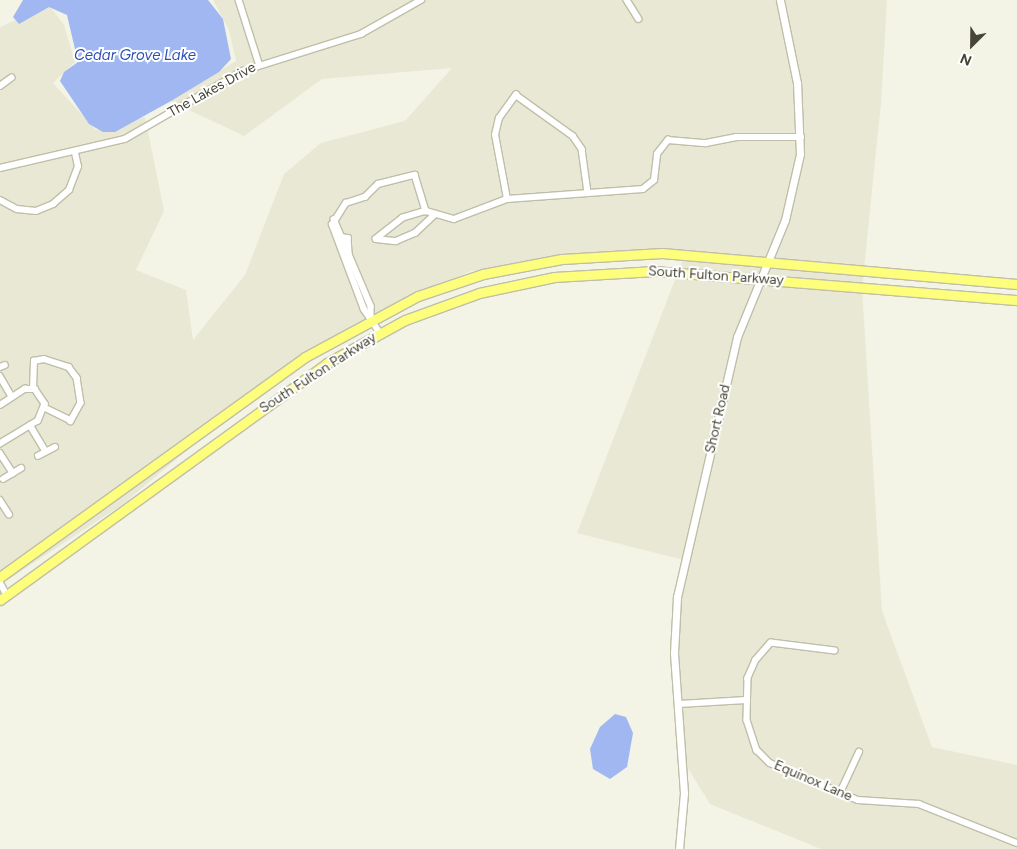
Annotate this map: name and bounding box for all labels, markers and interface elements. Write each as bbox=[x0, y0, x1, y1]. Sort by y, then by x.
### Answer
north arrow bbox=[947, 20, 997, 70]
water label: Cedar Grove Lake bbox=[74, 47, 196, 65]
text: N bbox=[958, 49, 974, 69]
street label: The Lakes Drive bbox=[165, 59, 259, 121]
street label: South Fulton Parkway bbox=[648, 263, 784, 289]
street label: South Fulton Parkway bbox=[256, 329, 380, 417]
street label: Short Road bbox=[702, 383, 734, 455]
street label: Equinox Lane bbox=[771, 757, 855, 805]

